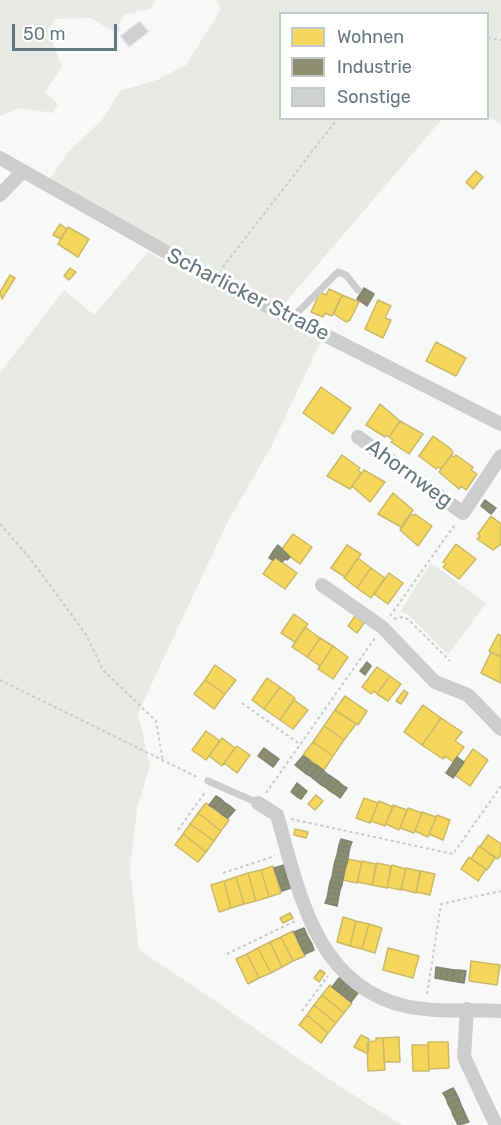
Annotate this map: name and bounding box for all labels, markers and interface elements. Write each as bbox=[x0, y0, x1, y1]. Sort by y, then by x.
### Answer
scale bar bbox=[15, 12, 120, 50]
legend bbox=[279, 12, 489, 120]
text: 50 m bbox=[23, 23, 66, 45]
text: Wohnen bbox=[337, 26, 404, 48]
text: Industrie bbox=[337, 56, 412, 78]
text: Sonstige bbox=[337, 86, 411, 108]
street label: Scharlicker Straße bbox=[163, 243, 333, 347]
street label: Ahornweg bbox=[361, 434, 457, 514]

